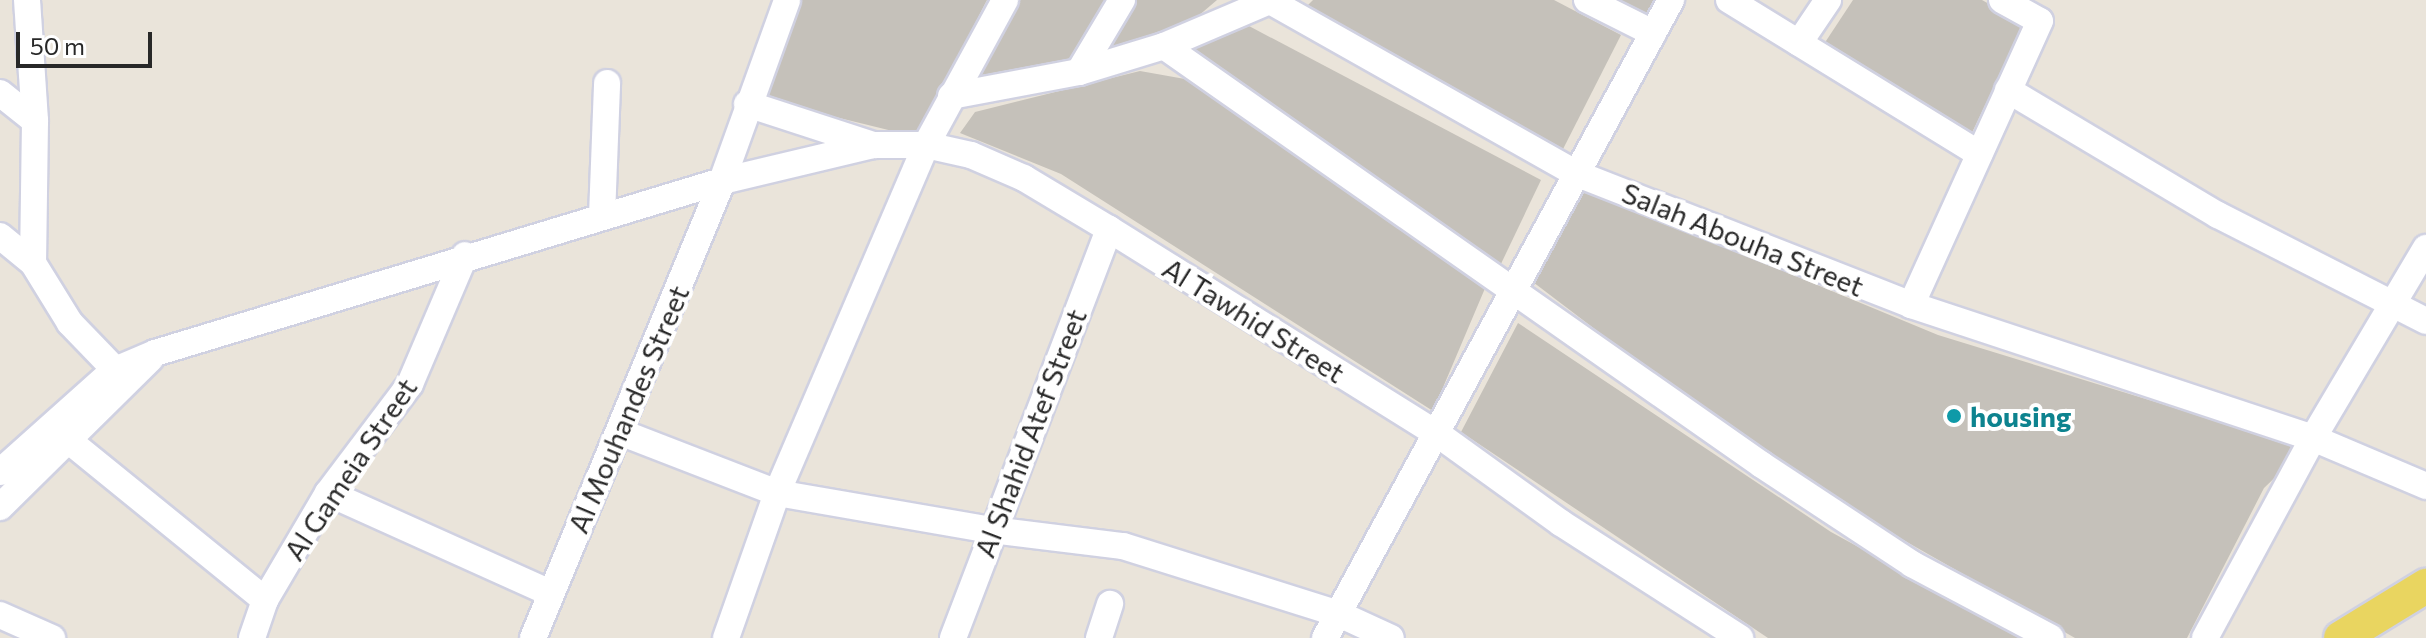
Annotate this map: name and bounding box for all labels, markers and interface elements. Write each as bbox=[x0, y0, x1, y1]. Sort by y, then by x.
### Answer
scale bar bbox=[20, 16, 156, 66]
text: 50 m bbox=[30, 31, 85, 60]
street label: Salah Abouha Street bbox=[1617, 175, 1869, 303]
street label: Al Tawhid Street bbox=[1157, 251, 1351, 389]
street label: Al Mouhandes Street bbox=[561, 280, 695, 538]
street label: Al Shahid Atef Street bbox=[967, 304, 1093, 562]
street label: Al Gameia Street bbox=[277, 372, 423, 566]
place label: housing bbox=[1970, 399, 2071, 433]
marker: housing bbox=[1945, 407, 1963, 425]

